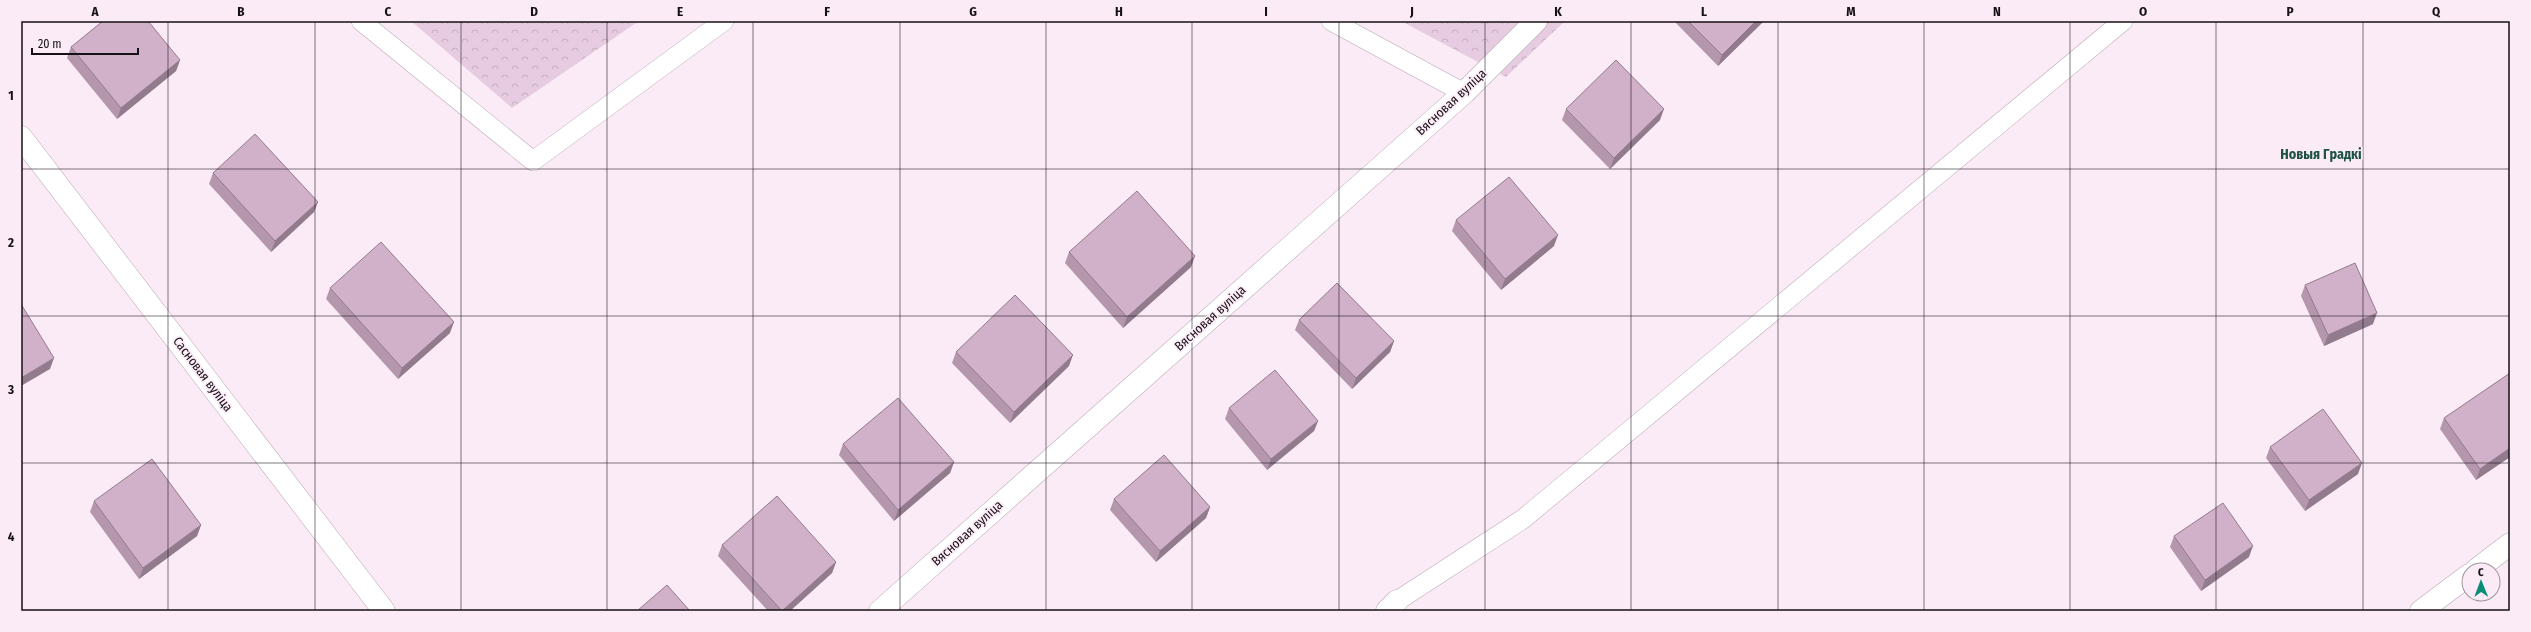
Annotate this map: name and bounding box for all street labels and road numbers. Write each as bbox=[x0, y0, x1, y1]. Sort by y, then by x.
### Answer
street label: Вясновая вуліца bbox=[1413, 66, 1489, 138]
street label: Вясновая вуліца bbox=[1171, 282, 1249, 354]
street label: Сасновая вуліца bbox=[170, 334, 236, 414]
street label: Вясновая вуліца bbox=[928, 497, 1006, 569]

